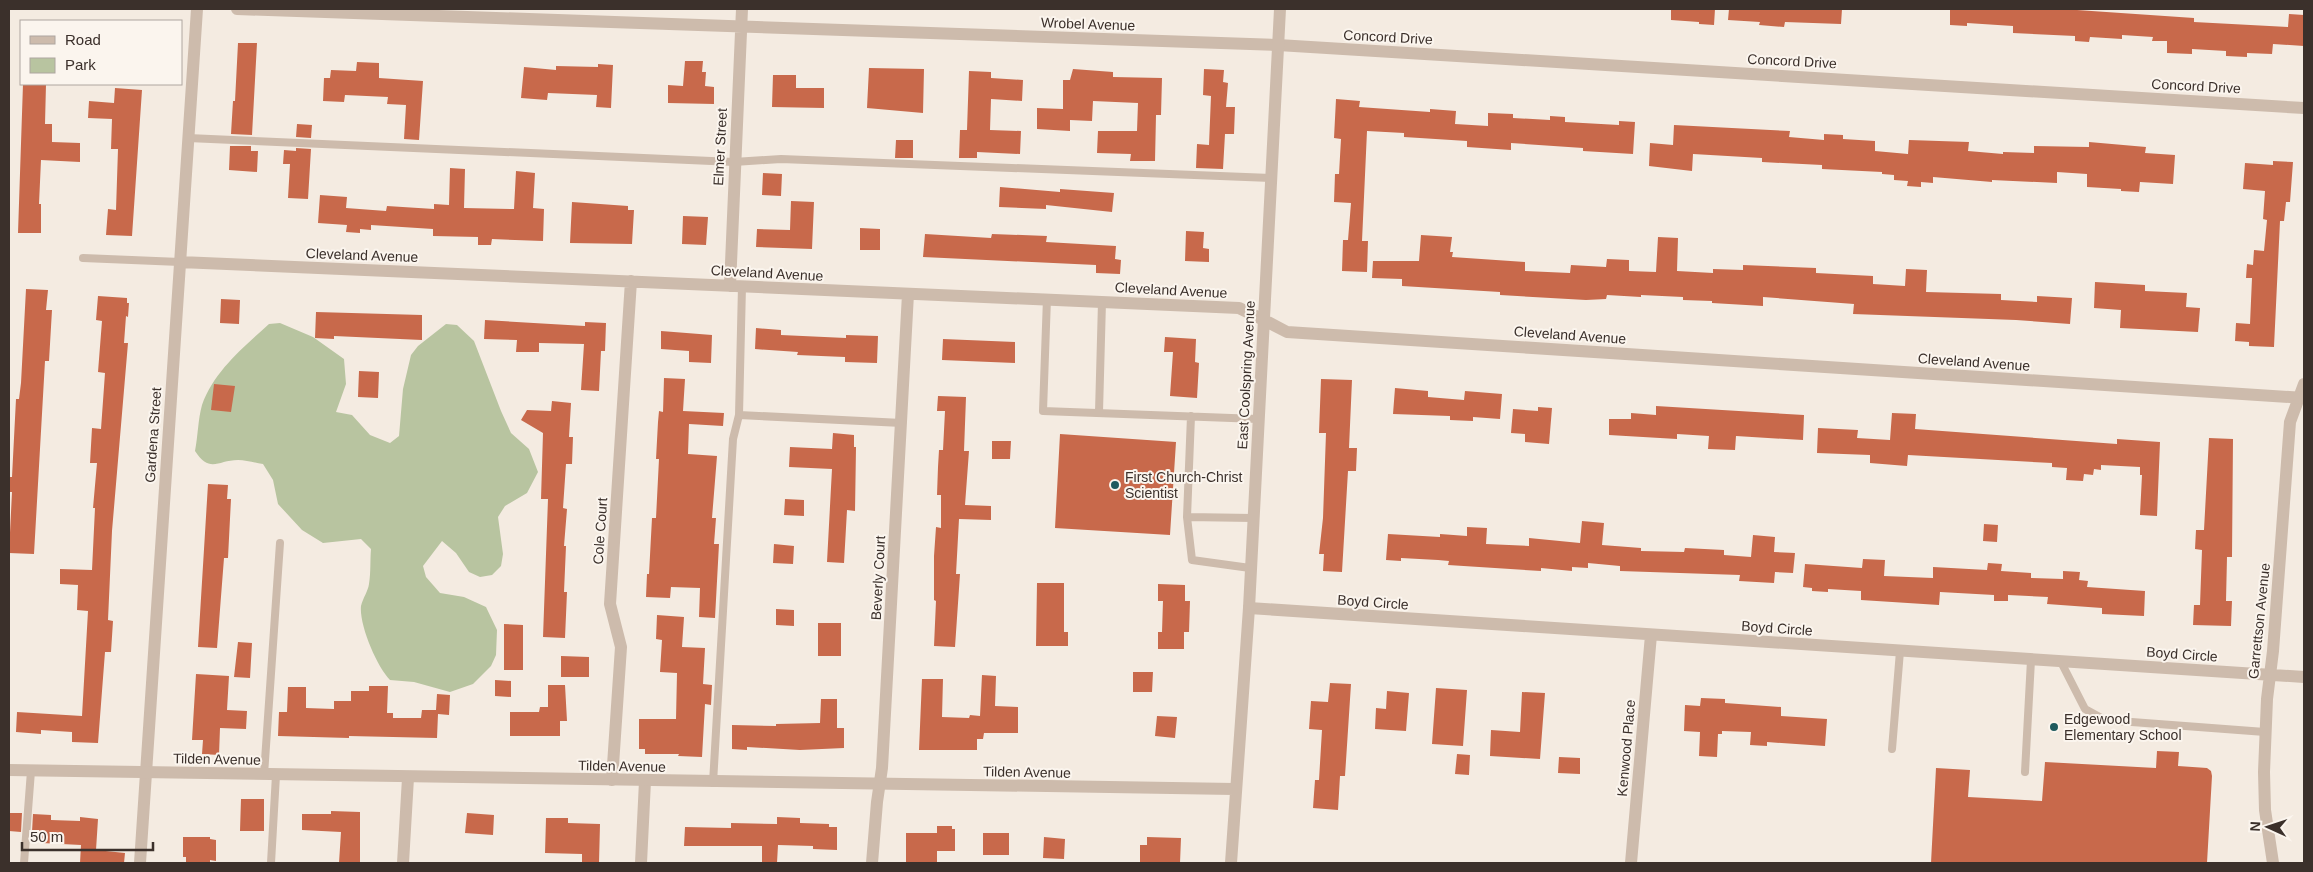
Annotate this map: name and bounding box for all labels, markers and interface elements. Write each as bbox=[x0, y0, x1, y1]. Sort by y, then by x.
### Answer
street label: Wrobel Avenue bbox=[1041, 14, 1136, 34]
legend bbox=[20, 20, 182, 85]
street label: Concord Drive bbox=[1343, 27, 1433, 47]
text: Road bbox=[65, 31, 101, 48]
street label: Concord Drive bbox=[1747, 51, 1837, 71]
text: Park bbox=[65, 56, 96, 73]
street label: Concord Drive bbox=[2151, 76, 2241, 96]
street label: Elmer Street bbox=[710, 108, 730, 186]
street label: Cleveland Avenue bbox=[305, 245, 419, 265]
street label: Cleveland Avenue bbox=[710, 262, 824, 284]
street label: Cleveland Avenue bbox=[1114, 279, 1228, 301]
street label: East Coolspring Avenue bbox=[1234, 300, 1258, 450]
street label: Cleveland Avenue bbox=[1513, 323, 1627, 347]
street label: Cleveland Avenue bbox=[1917, 350, 2031, 374]
street label: Gardena Street bbox=[142, 387, 164, 483]
place label: First Church-Christ Scientist bbox=[1125, 469, 1243, 501]
marker: First Church-Christ Scientist bbox=[1109, 479, 1121, 491]
street label: Cole Court bbox=[590, 497, 610, 565]
street label: Beverly Court bbox=[868, 535, 888, 621]
street label: Garrettson Avenue bbox=[2245, 562, 2273, 680]
street label: Boyd Circle bbox=[1337, 592, 1409, 612]
street label: Boyd Circle bbox=[1741, 618, 1813, 638]
street label: Boyd Circle bbox=[2146, 644, 2218, 664]
street label: Kenwood Place bbox=[1614, 699, 1638, 797]
place label: Edgewood Elementary School bbox=[2064, 711, 2182, 743]
marker: Edgewood Elementary School bbox=[2048, 721, 2060, 733]
street label: Tilden Avenue bbox=[173, 750, 261, 768]
street label: Tilden Avenue bbox=[578, 757, 666, 775]
street label: Tilden Avenue bbox=[983, 763, 1071, 781]
north arrow bbox=[2243, 802, 2293, 852]
scale bar bbox=[22, 820, 154, 852]
text: N bbox=[2247, 821, 2263, 832]
text: 50 m bbox=[30, 828, 63, 845]

